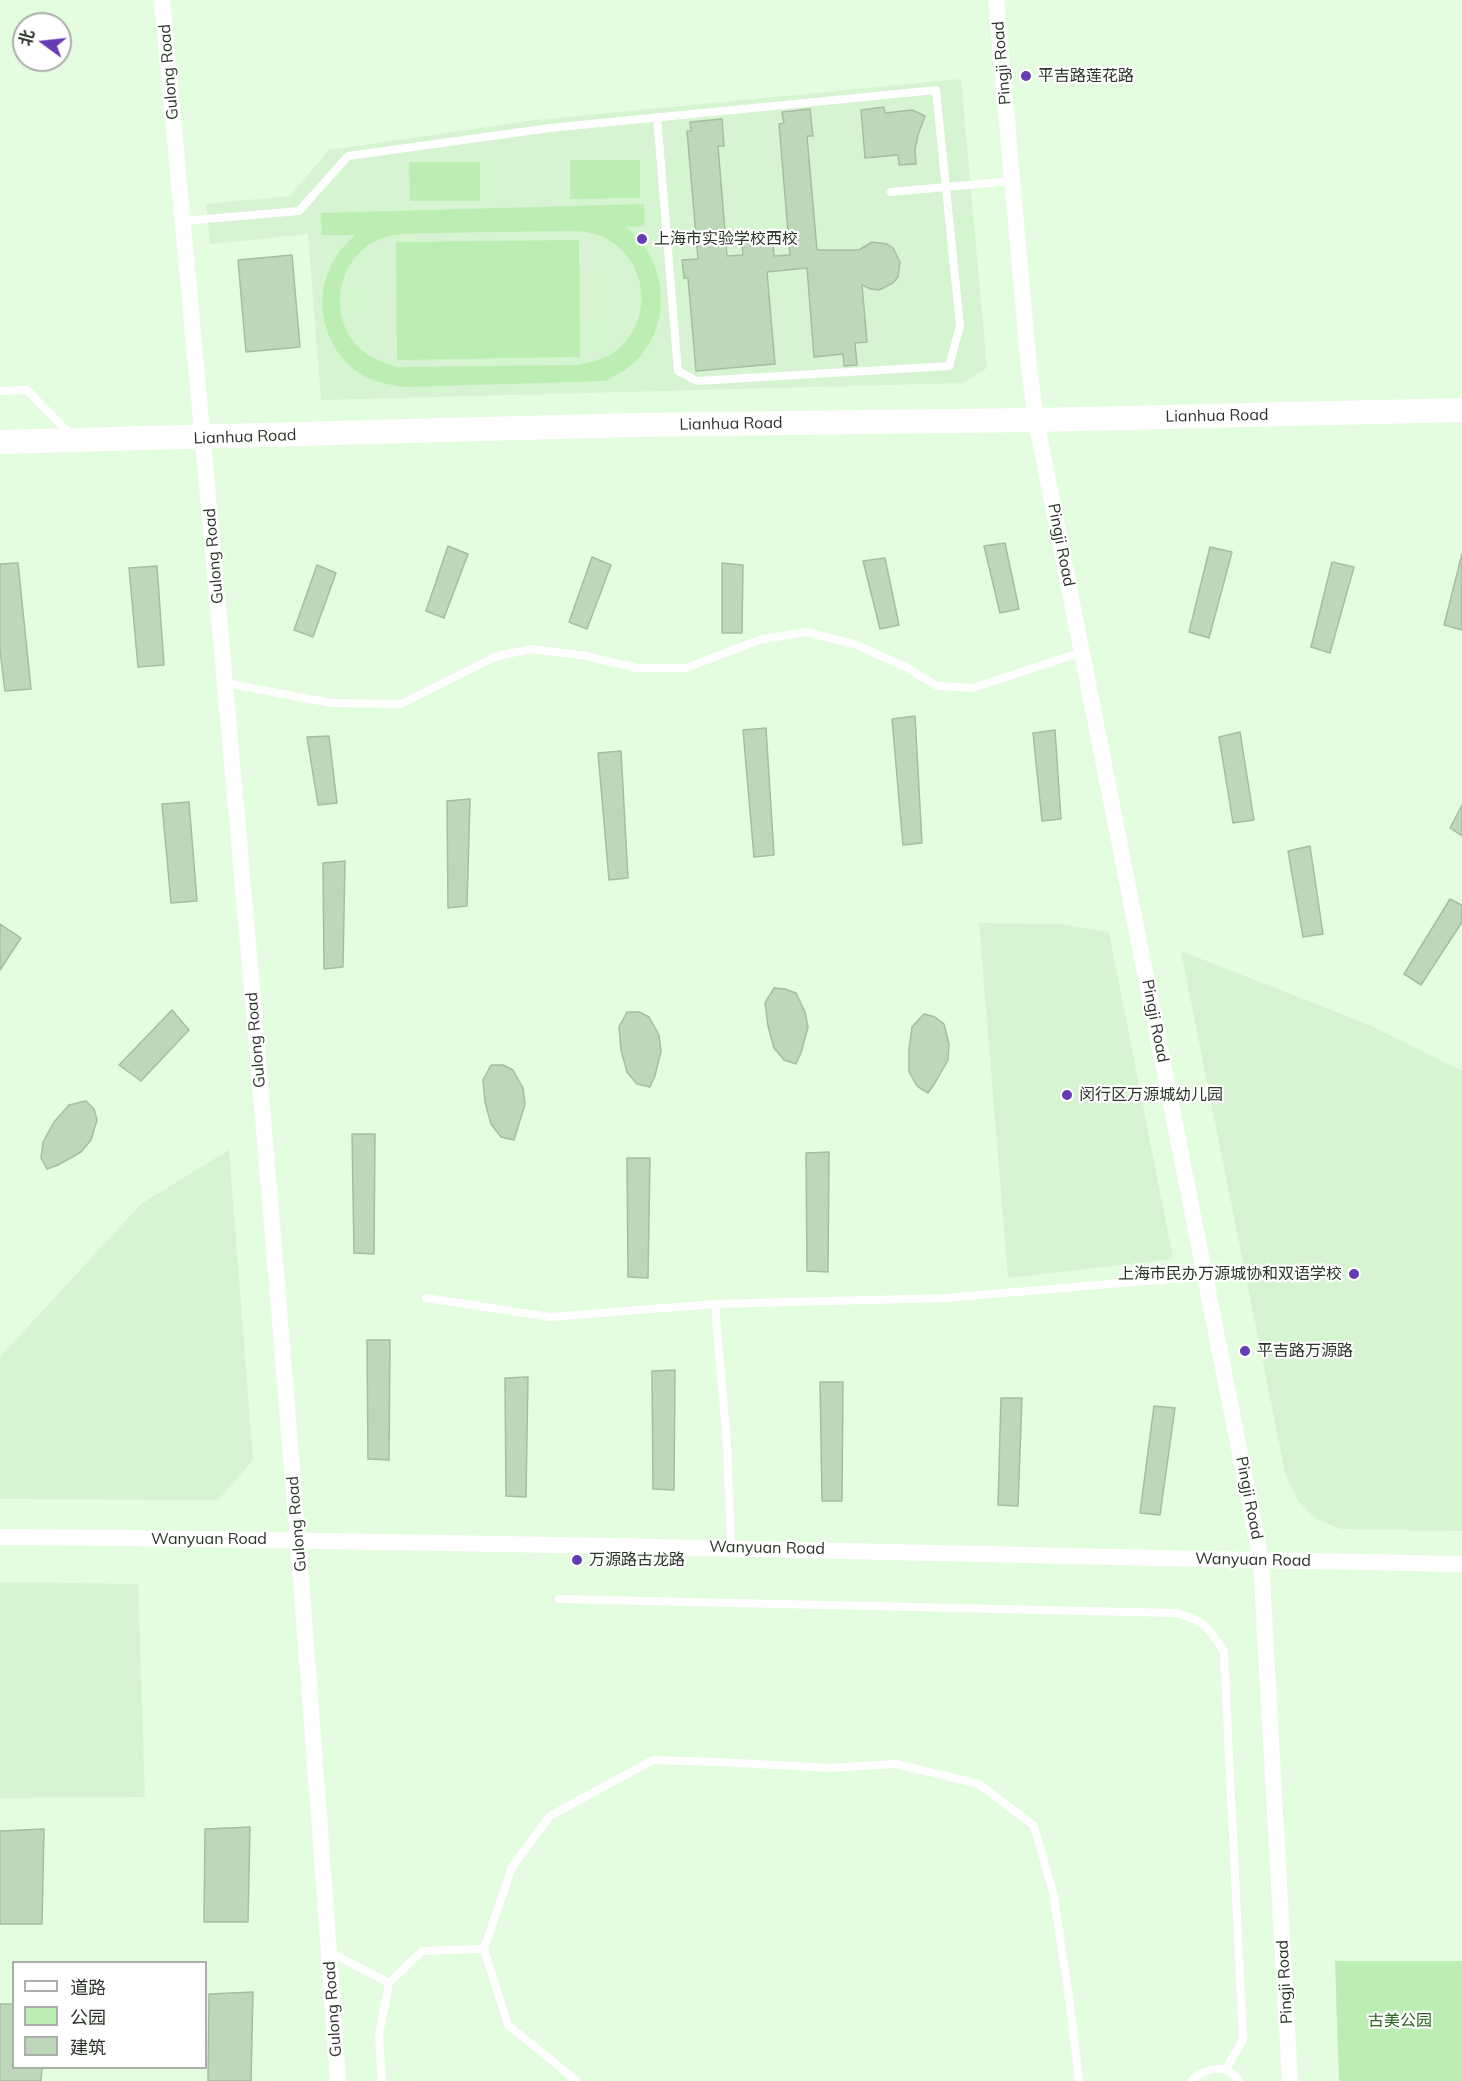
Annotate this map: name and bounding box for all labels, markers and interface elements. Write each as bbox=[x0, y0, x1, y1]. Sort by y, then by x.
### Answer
north arrow bbox=[12, 12, 72, 72]
street label: Pingji Road bbox=[989, 20, 1015, 106]
street label: Gulong Road bbox=[155, 23, 183, 121]
text: 北 bbox=[15, 28, 38, 48]
place label: 平吉路莲花路 bbox=[1038, 66, 1134, 86]
marker: 平吉路莲花路 bbox=[1019, 69, 1033, 83]
place label: 上海市实验学校西校 bbox=[654, 229, 798, 249]
marker: 上海市实验学校西校 bbox=[635, 232, 649, 246]
street label: Lianhua Road bbox=[1165, 406, 1269, 426]
street label: Lianhua Road bbox=[679, 414, 783, 434]
street label: Lianhua Road bbox=[193, 426, 297, 448]
street label: Pingji Road bbox=[1044, 502, 1078, 588]
street label: Gulong Road bbox=[200, 507, 228, 605]
street label: Pingji Road bbox=[1138, 978, 1172, 1064]
street label: Gulong Road bbox=[242, 991, 270, 1089]
place label: 闵行区万源城幼儿园 bbox=[1079, 1085, 1223, 1105]
marker: 闵行区万源城幼儿园 bbox=[1060, 1088, 1074, 1102]
place label: 上海市民办万源城协和双语学校 bbox=[1118, 1264, 1342, 1284]
marker: 上海市民办万源城协和双语学校 bbox=[1347, 1267, 1361, 1281]
place label: 平吉路万源路 bbox=[1257, 1341, 1353, 1361]
marker: 平吉路万源路 bbox=[1238, 1344, 1252, 1358]
street label: Pingji Road bbox=[1232, 1455, 1266, 1541]
street label: Gulong Road bbox=[283, 1475, 311, 1573]
street label: Wanyuan Road bbox=[151, 1529, 267, 1549]
street label: Wanyuan Road bbox=[709, 1537, 825, 1559]
street label: Wanyuan Road bbox=[1195, 1549, 1311, 1571]
place label: 万源路古龙路 bbox=[589, 1550, 685, 1570]
marker: 万源路古龙路 bbox=[570, 1553, 584, 1567]
street label: Pingji Road bbox=[1273, 1939, 1297, 2025]
street label: Gulong Road bbox=[320, 1960, 346, 2058]
legend bbox=[12, 1961, 207, 2069]
text: 道路 bbox=[70, 1976, 106, 1999]
text: 公园 bbox=[70, 2006, 106, 2029]
park label: 古美公园 bbox=[1368, 2011, 1432, 2031]
text: 建筑 bbox=[70, 2036, 106, 2059]

